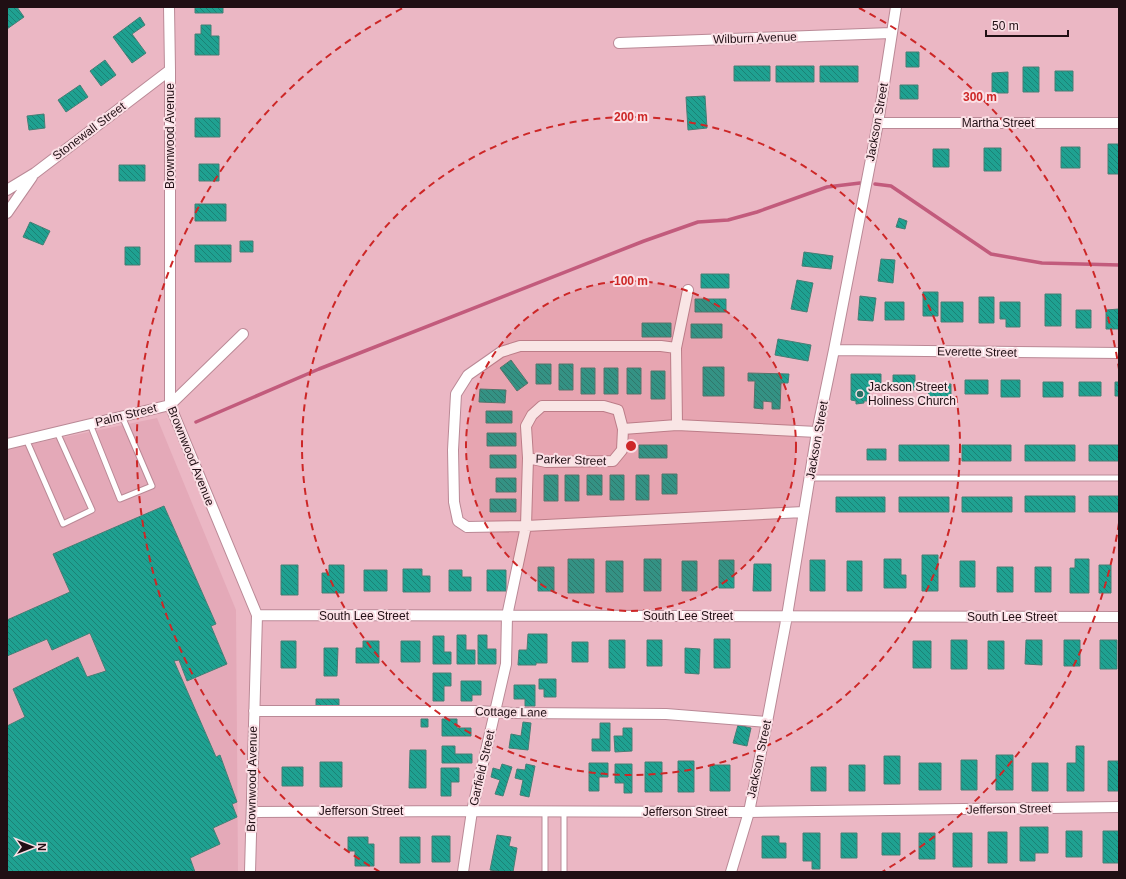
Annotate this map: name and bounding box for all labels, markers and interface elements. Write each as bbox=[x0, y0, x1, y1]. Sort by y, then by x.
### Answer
scale bar bbox=[986, 12, 1068, 38]
text: 50 m bbox=[992, 19, 1019, 33]
street label: Wilburn Avenue bbox=[713, 30, 797, 46]
street label: Jackson Street bbox=[863, 81, 891, 162]
street label: Brownwood Avenue bbox=[163, 83, 177, 189]
text: 300 m bbox=[963, 90, 997, 104]
street label: Stonewall Street bbox=[50, 99, 129, 163]
text: 200 m bbox=[614, 110, 648, 124]
street label: Martha Street bbox=[962, 116, 1035, 130]
text: 100 m bbox=[614, 274, 648, 288]
street label: Everette Street bbox=[937, 344, 1018, 360]
place label: Jackson Street Holiness Church bbox=[868, 380, 956, 408]
marker: Jackson Street Holiness Church bbox=[855, 389, 865, 399]
street label: Jackson Street bbox=[803, 399, 831, 480]
street label: Palm Street bbox=[94, 400, 159, 429]
street label: Brownwood Avenue bbox=[165, 404, 217, 508]
centre of rings bbox=[624, 439, 638, 453]
street label: Parker Street bbox=[535, 452, 607, 468]
street label: South Lee Street bbox=[319, 609, 410, 623]
street label: South Lee Street bbox=[643, 609, 734, 623]
street label: South Lee Street bbox=[967, 610, 1058, 624]
street label: Cottage Lane bbox=[475, 704, 547, 720]
street label: Jackson Street bbox=[744, 718, 774, 799]
street label: Brownwood Avenue bbox=[244, 726, 260, 832]
street label: Garfield Street bbox=[466, 728, 498, 807]
street label: Jefferson Street bbox=[967, 801, 1052, 817]
street label: Jefferson Street bbox=[319, 804, 404, 818]
street label: Jefferson Street bbox=[643, 805, 728, 819]
north arrow bbox=[12, 827, 52, 867]
text: N bbox=[36, 843, 48, 851]

